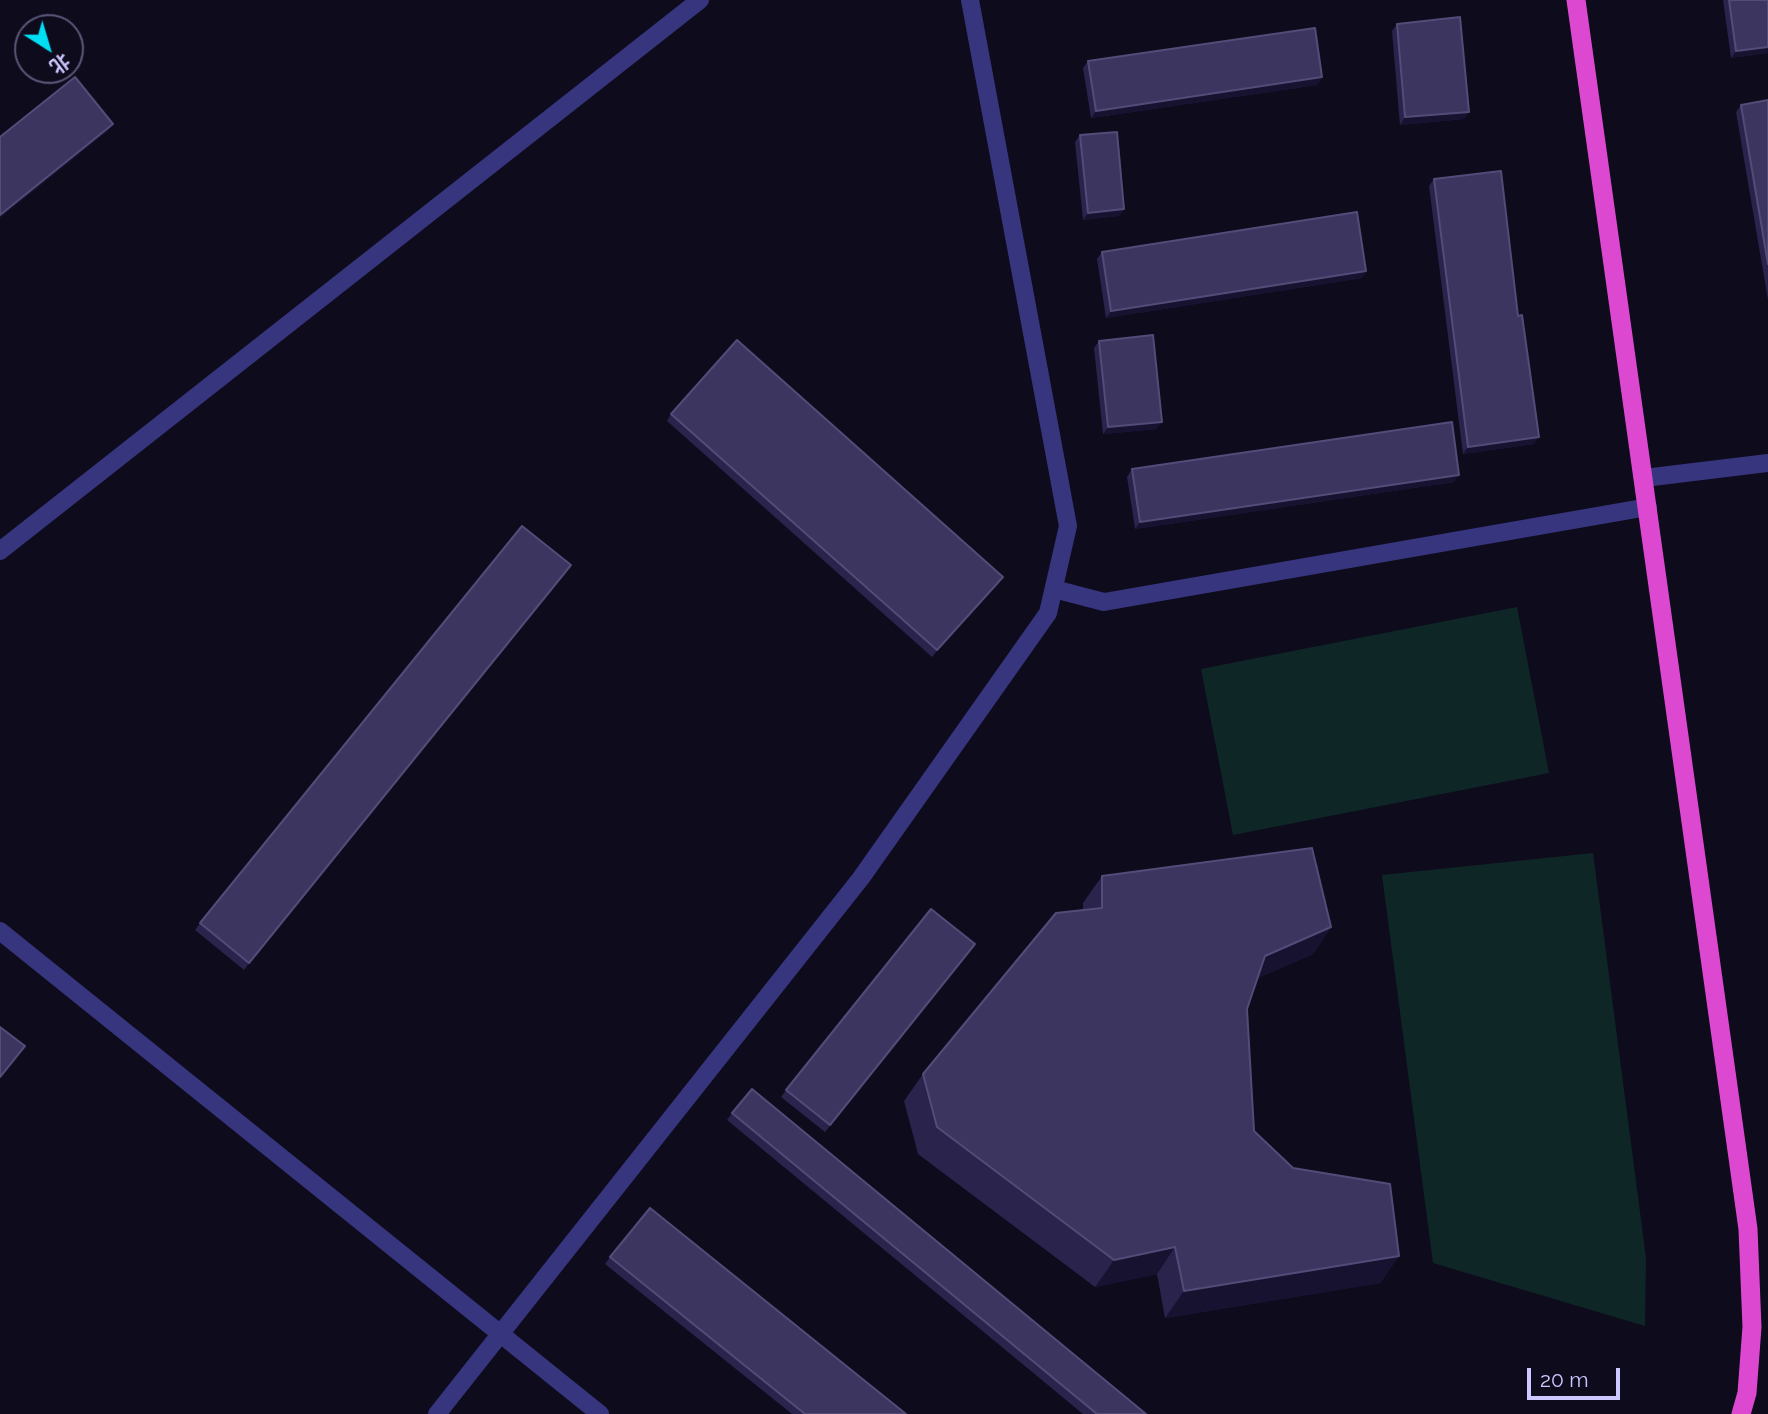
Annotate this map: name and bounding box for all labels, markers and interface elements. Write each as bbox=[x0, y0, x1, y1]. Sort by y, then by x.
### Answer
north arrow bbox=[14, 14, 84, 84]
text: 北 bbox=[46, 50, 75, 79]
scale bar bbox=[1530, 1354, 1623, 1398]
text: 20 m bbox=[1540, 1367, 1588, 1392]

